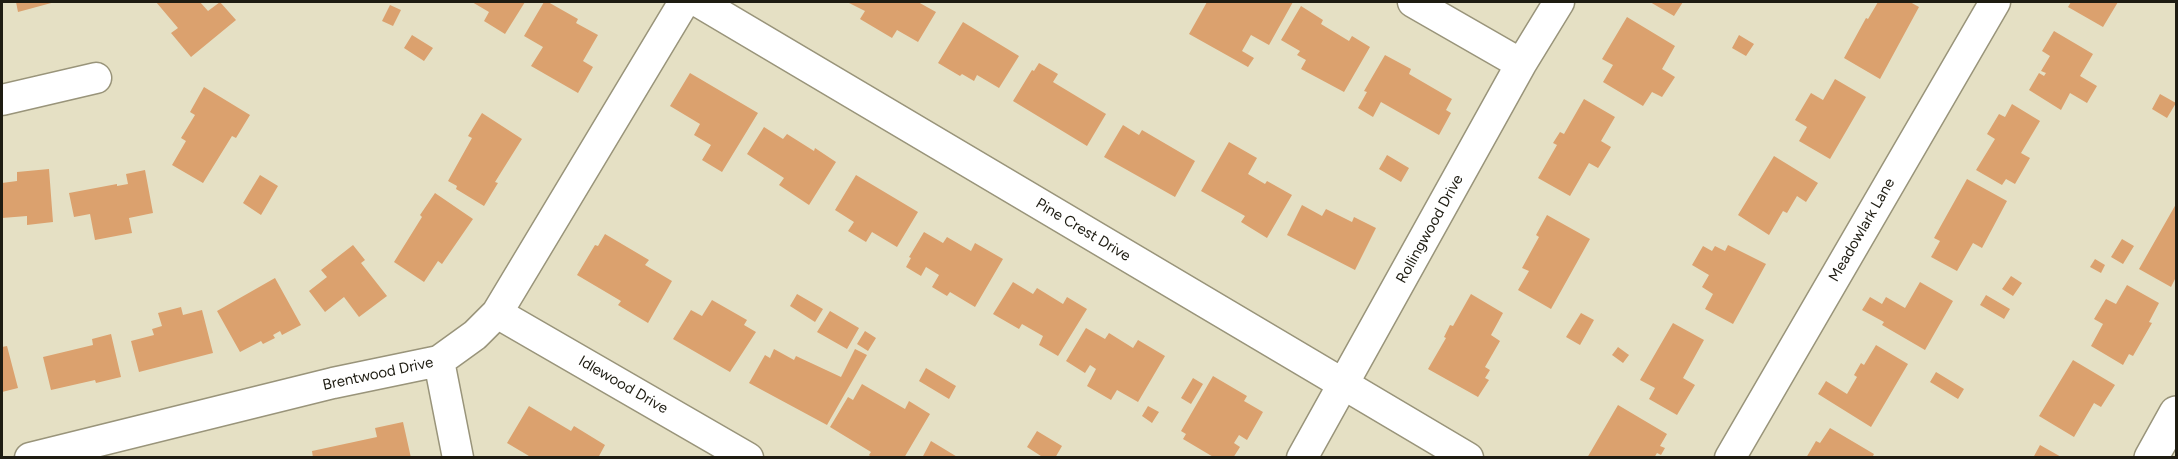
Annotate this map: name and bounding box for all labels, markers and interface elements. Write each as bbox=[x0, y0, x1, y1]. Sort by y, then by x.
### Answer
street label: Rollingwood Drive bbox=[1393, 171, 1467, 287]
street label: Meadowlark Lane bbox=[1825, 175, 1899, 285]
street label: Pine Crest Drive bbox=[1032, 195, 1134, 265]
street label: Idlewood Drive bbox=[575, 352, 671, 418]
street label: Brentwood Drive bbox=[321, 353, 435, 395]

